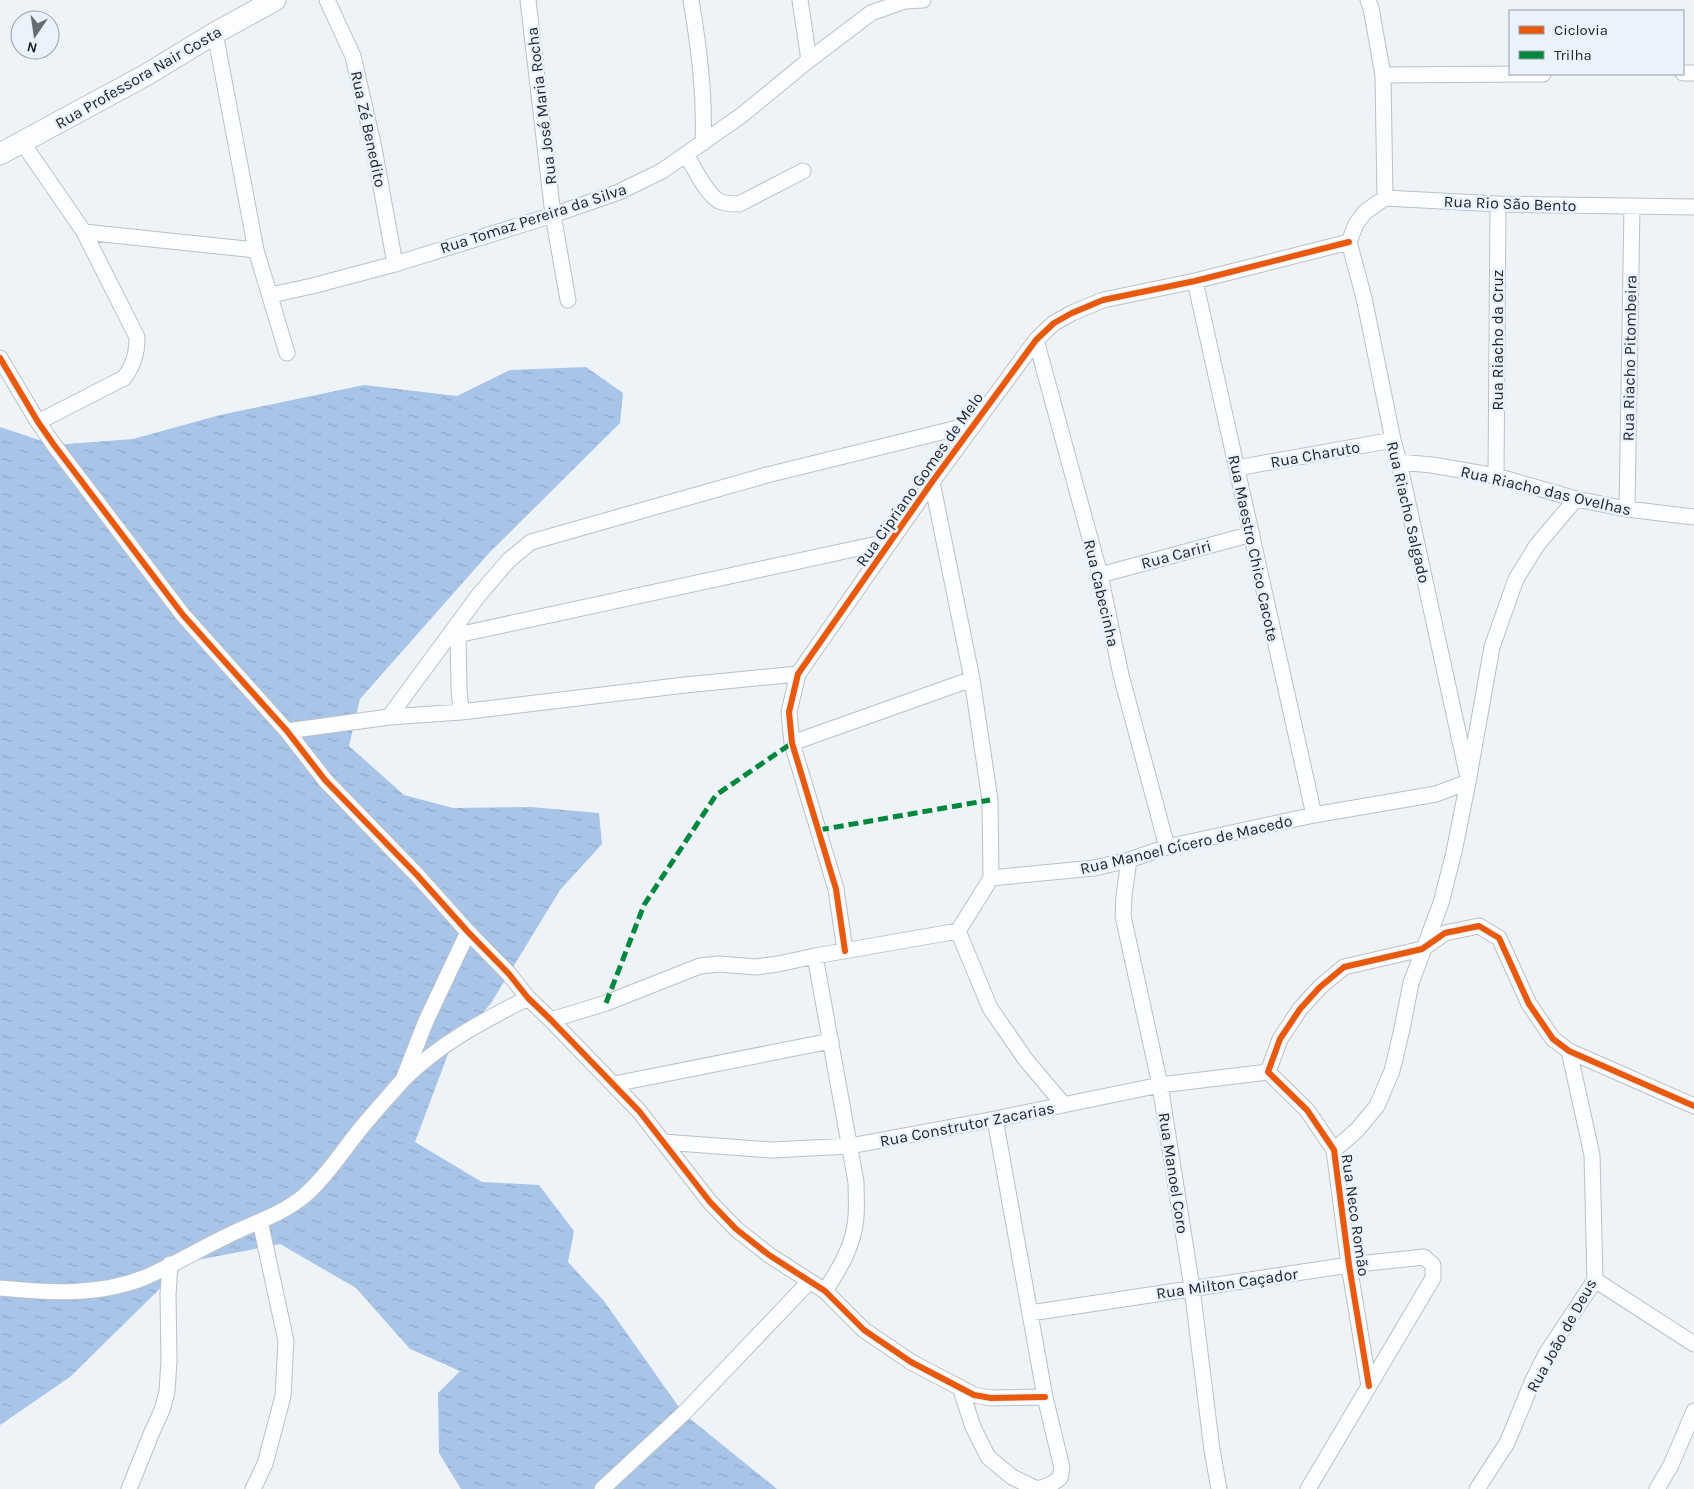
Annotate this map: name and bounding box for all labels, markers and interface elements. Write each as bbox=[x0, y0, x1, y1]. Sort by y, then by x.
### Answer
north arrow bbox=[10, 10, 60, 60]
legend bbox=[1509, 10, 1684, 75]
text: Ciclovia bbox=[1554, 21, 1608, 39]
street label: Rua Professora Nair Costa bbox=[52, 22, 225, 133]
street label: Rua José Maria Rocha bbox=[522, 26, 561, 186]
text: N bbox=[25, 38, 39, 57]
text: Trilha bbox=[1554, 46, 1592, 64]
street label: Rua Zé Benedito bbox=[347, 69, 390, 189]
street label: Rua Tomaz Pereira da Silva bbox=[438, 179, 629, 258]
street label: Rua Rio São Bento bbox=[1443, 192, 1577, 215]
street label: Rua Riacho da Cruz bbox=[1488, 270, 1507, 410]
street label: Rua Riacho Pitombeira bbox=[1619, 275, 1640, 441]
street label: Rua Cipriano Gomes de Melo bbox=[852, 388, 987, 570]
street label: Rua Charuto bbox=[1269, 437, 1361, 472]
street label: Rua Riacho Salgado bbox=[1383, 439, 1434, 585]
street label: Rua Maestro Chico Cacote bbox=[1224, 453, 1283, 643]
street label: Rua Riacho das Ovelhas bbox=[1459, 462, 1633, 519]
street label: Rua Cariri bbox=[1139, 536, 1213, 573]
street label: Rua Cabecinha bbox=[1080, 538, 1123, 649]
street label: Rua Manoel Cícero de Macedo bbox=[1078, 811, 1294, 878]
street label: Rua Construtor Zacarias bbox=[878, 1098, 1056, 1151]
street label: Rua Manoel Coro bbox=[1155, 1111, 1192, 1235]
street label: Rua Neco Romão bbox=[1338, 1153, 1373, 1277]
street label: Rua Milton Caçador bbox=[1155, 1264, 1299, 1303]
street label: Rua João de Deus bbox=[1522, 1275, 1601, 1395]

